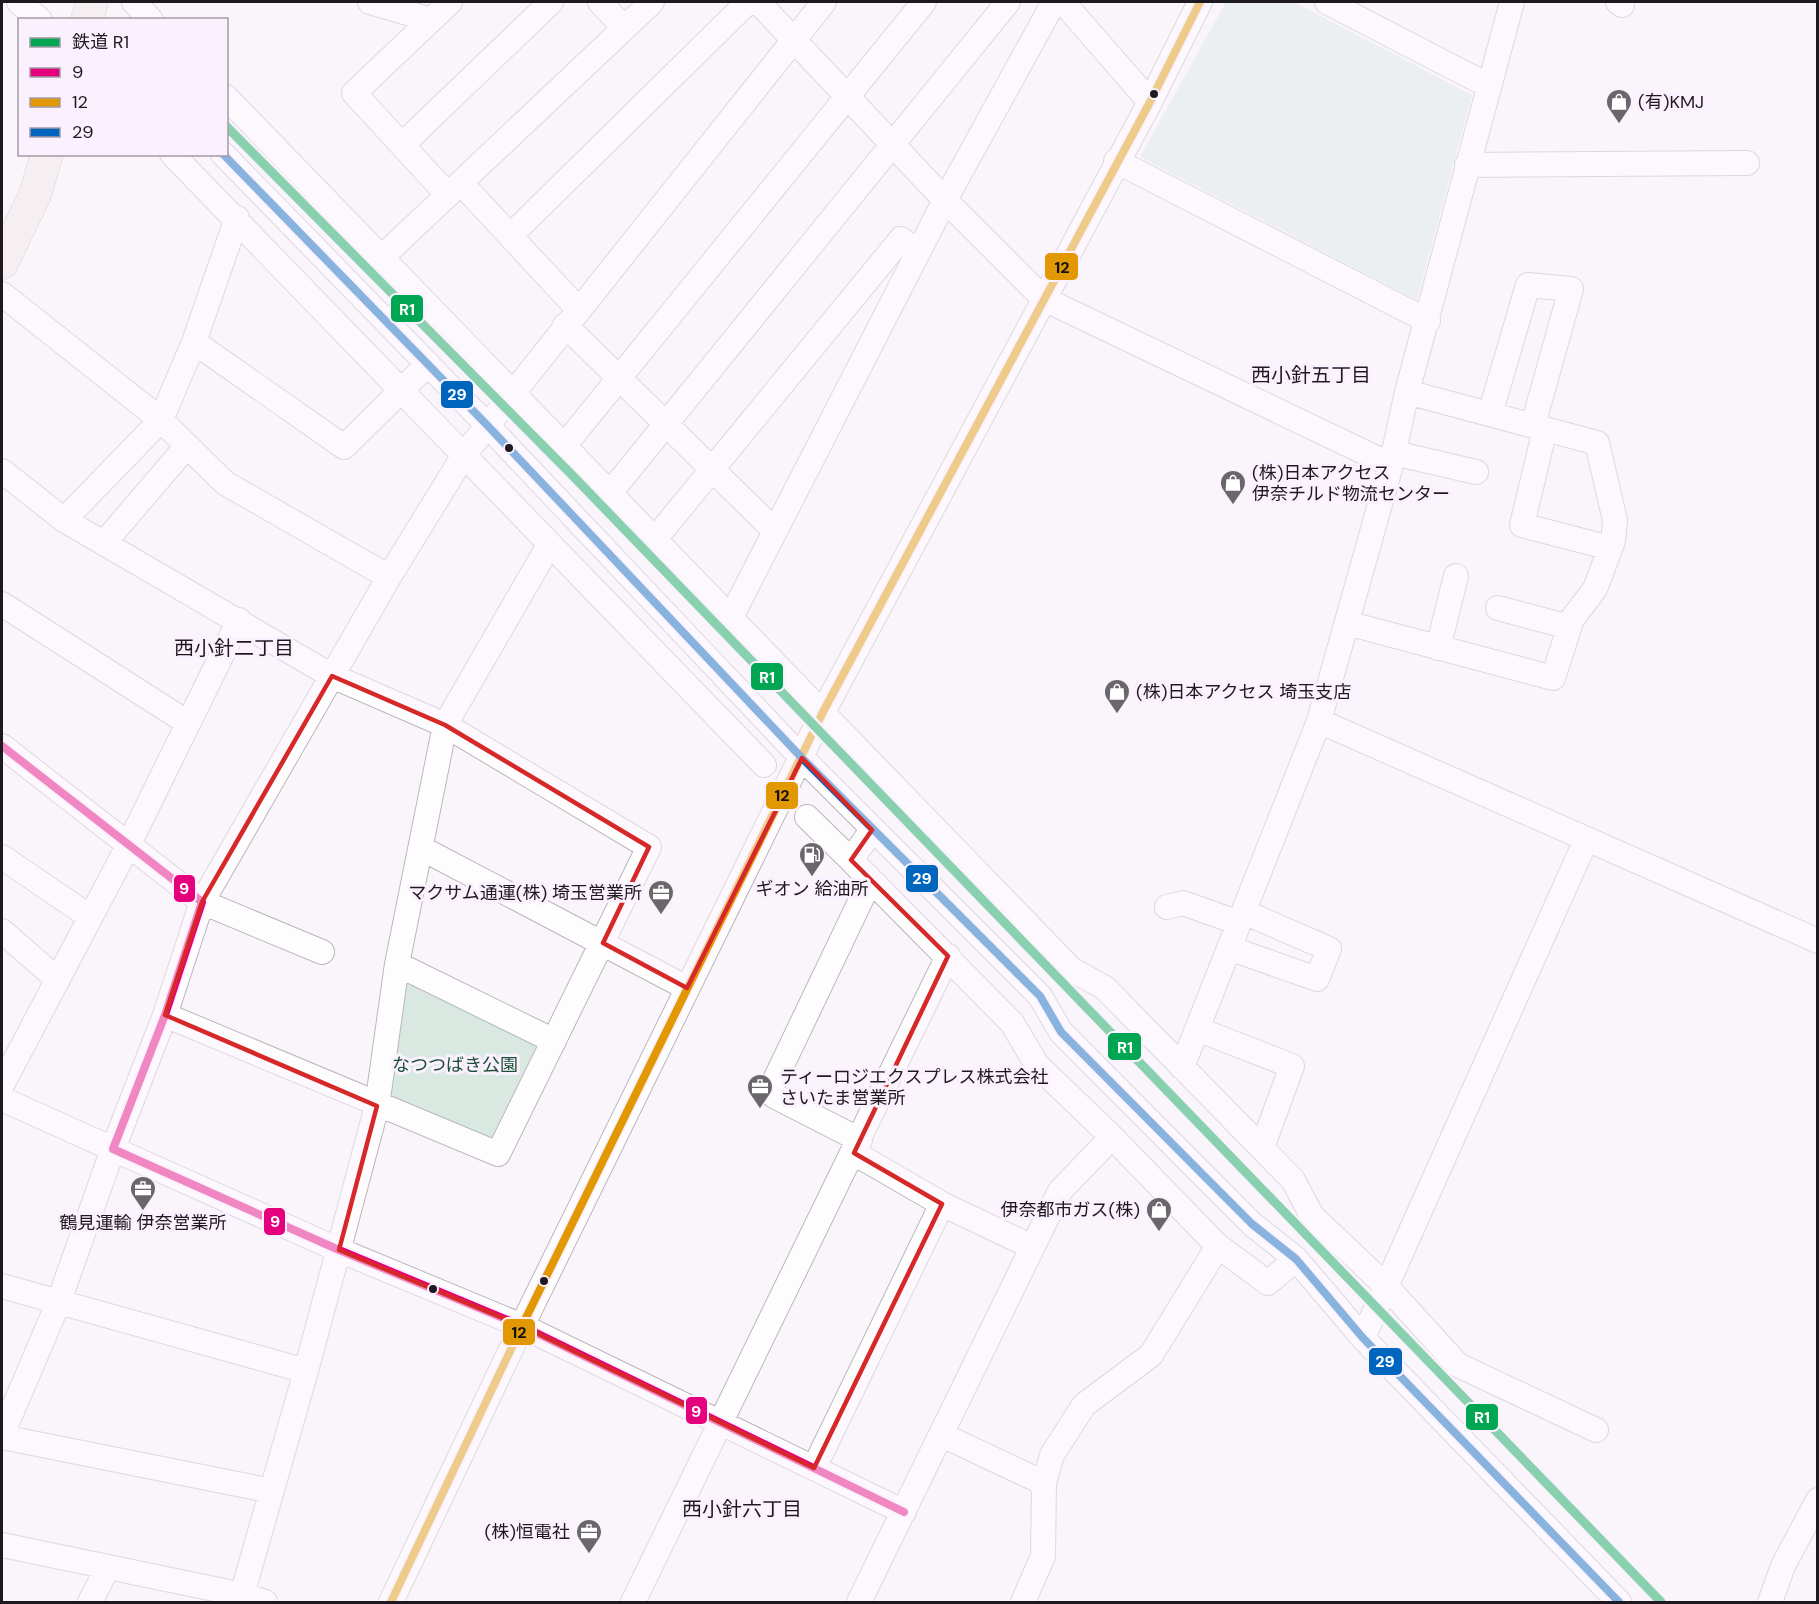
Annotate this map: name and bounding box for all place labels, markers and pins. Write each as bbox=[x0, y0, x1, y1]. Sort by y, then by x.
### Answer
shop icon: (有)KMJ bbox=[1604, 87, 1634, 125]
unlabelled marker bbox=[1148, 88, 1160, 100]
place label: (有)KMJ bbox=[1638, 90, 1704, 114]
unlabelled marker bbox=[503, 442, 515, 454]
place label: (株)日本アクセス 伊奈チルド物流センター bbox=[1252, 461, 1450, 506]
shop icon: (株)日本アクセス 伊奈チルド物流センター bbox=[1218, 468, 1248, 506]
shop icon: (株)日本アクセス 埼玉支店 bbox=[1102, 677, 1132, 715]
place label: (株)日本アクセス 埼玉支店 bbox=[1136, 680, 1351, 704]
fuel station icon: ギオン 給油所 bbox=[797, 840, 827, 878]
place label: ギオン 給油所 bbox=[756, 877, 868, 901]
office icon: マクサム通運(株) 埼玉営業所 bbox=[646, 878, 676, 916]
place label: マクサム通運(株) 埼玉営業所 bbox=[408, 881, 642, 905]
place label: ティーロジエクスプレス株式会社 さいたま営業所 bbox=[780, 1065, 1048, 1110]
office icon: ティーロジエクスプレス株式会社 さいたま営業所 bbox=[745, 1072, 775, 1110]
office icon: 鶴見運輸 伊奈営業所 bbox=[128, 1174, 158, 1212]
shop icon: 伊奈都市ガス(株) bbox=[1144, 1195, 1174, 1233]
place label: 伊奈都市ガス(株) bbox=[1001, 1198, 1140, 1222]
place label: 鶴見運輸 伊奈営業所 bbox=[60, 1211, 226, 1235]
unlabelled marker bbox=[538, 1275, 550, 1287]
unlabelled marker bbox=[427, 1283, 439, 1295]
office icon: (株)恒電社 bbox=[574, 1517, 604, 1555]
place label: (株)恒電社 bbox=[485, 1520, 570, 1544]

